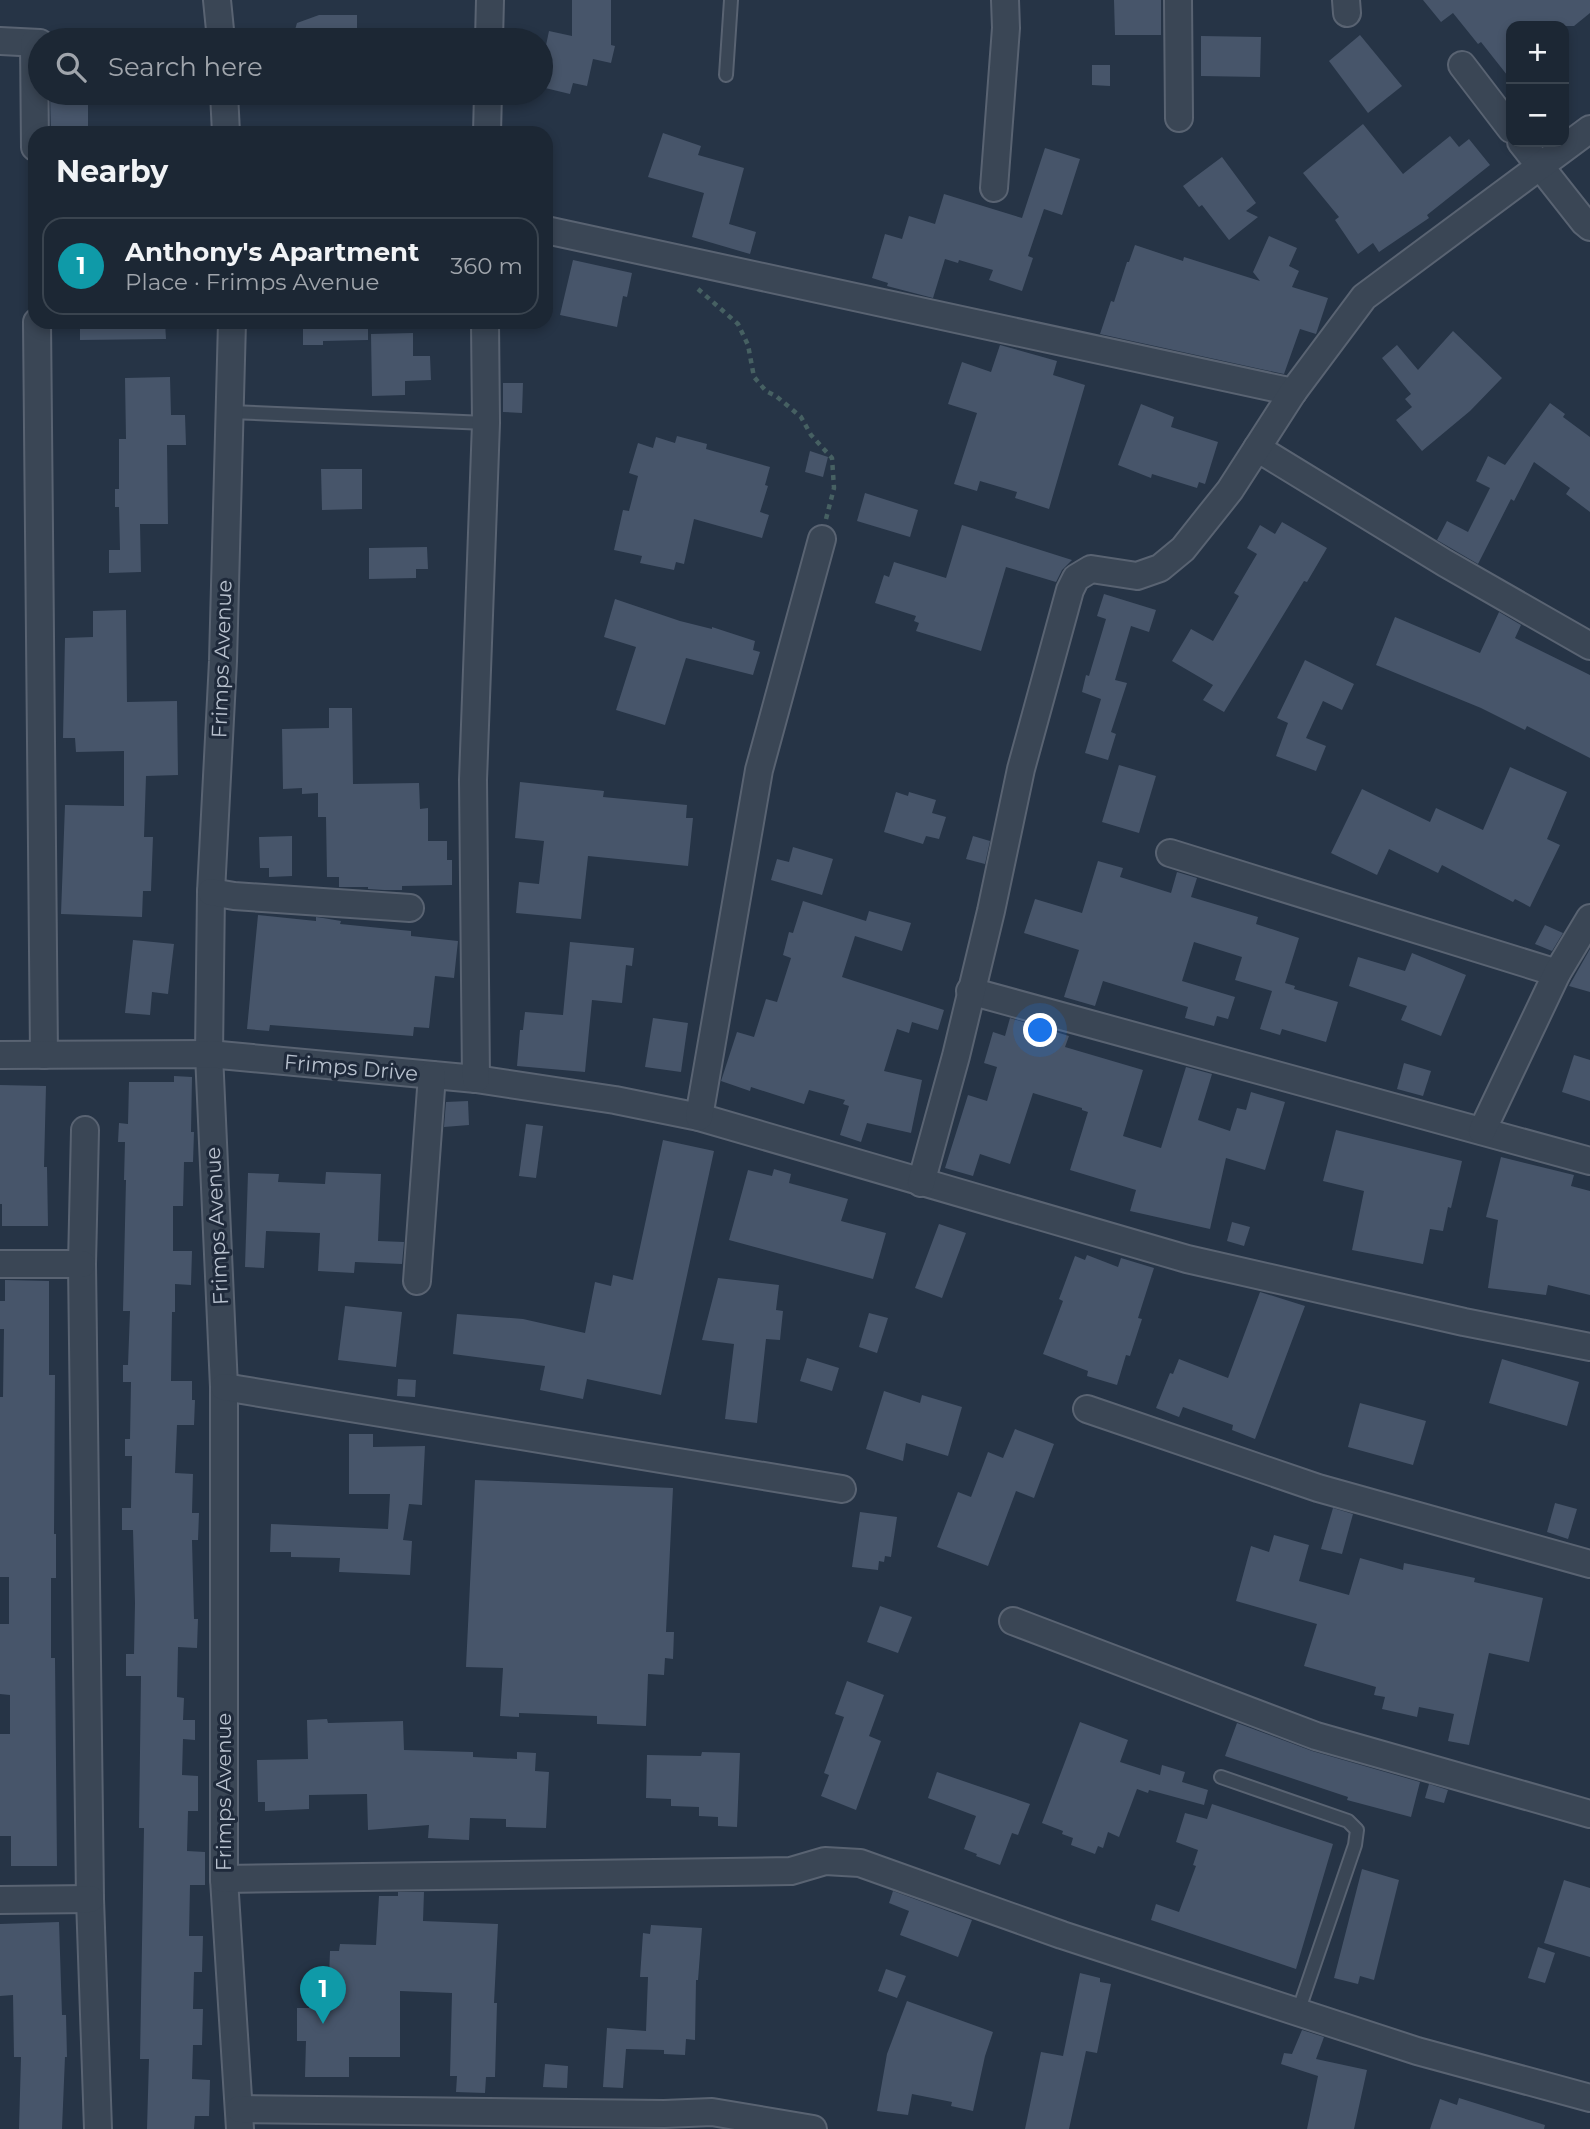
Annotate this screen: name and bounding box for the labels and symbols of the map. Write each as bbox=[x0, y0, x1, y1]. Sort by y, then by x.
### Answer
street label: Frimps Avenue bbox=[206, 579, 237, 739]
your location bbox=[1023, 1013, 1057, 1047]
street label: Frimps Drive bbox=[283, 1049, 419, 1086]
street label: Frimps Avenue bbox=[200, 1146, 233, 1306]
street label: Frimps Avenue bbox=[211, 1713, 236, 1871]
pin: 1 bbox=[300, 1966, 346, 2024]

